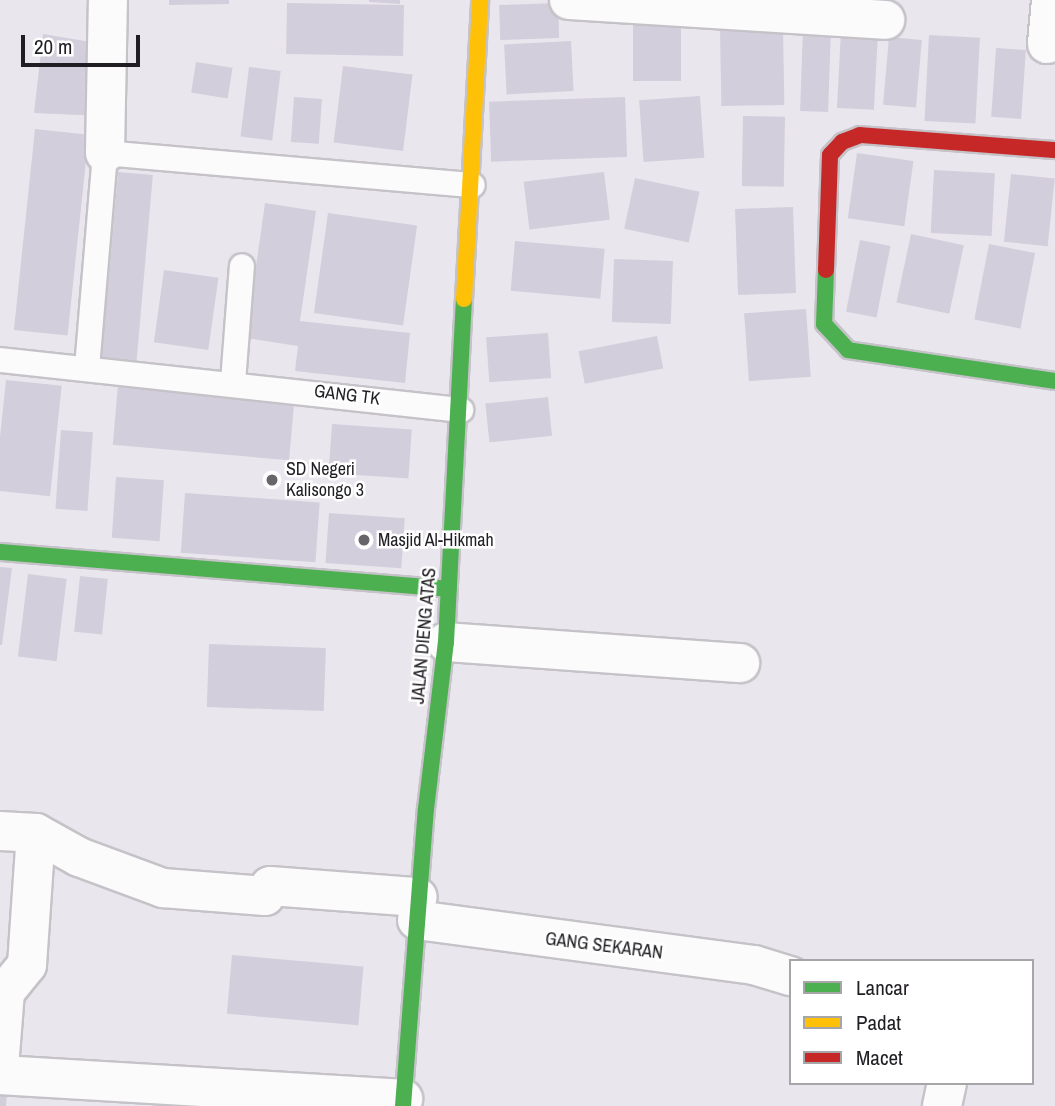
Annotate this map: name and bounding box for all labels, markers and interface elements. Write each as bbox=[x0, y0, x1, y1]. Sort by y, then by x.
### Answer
scale bar bbox=[24, 21, 144, 65]
text: 20 m bbox=[34, 32, 72, 61]
street label: GANG TK bbox=[313, 380, 381, 410]
place label: SD Negeri Kalisongo 3 bbox=[286, 459, 364, 502]
marker: SD Negeri Kalisongo 3 bbox=[264, 472, 280, 488]
place label: Masjid Al-Hikmah bbox=[378, 529, 494, 551]
marker: Masjid Al-Hikmah bbox=[356, 532, 372, 548]
street label: JALAN DIENG ATAS bbox=[407, 567, 441, 705]
street label: GANG SEKARAN bbox=[544, 928, 664, 964]
legend bbox=[789, 959, 1034, 1085]
text: Lancar bbox=[856, 973, 909, 1002]
text: Padat bbox=[856, 1008, 901, 1037]
text: Macet bbox=[856, 1043, 903, 1072]

